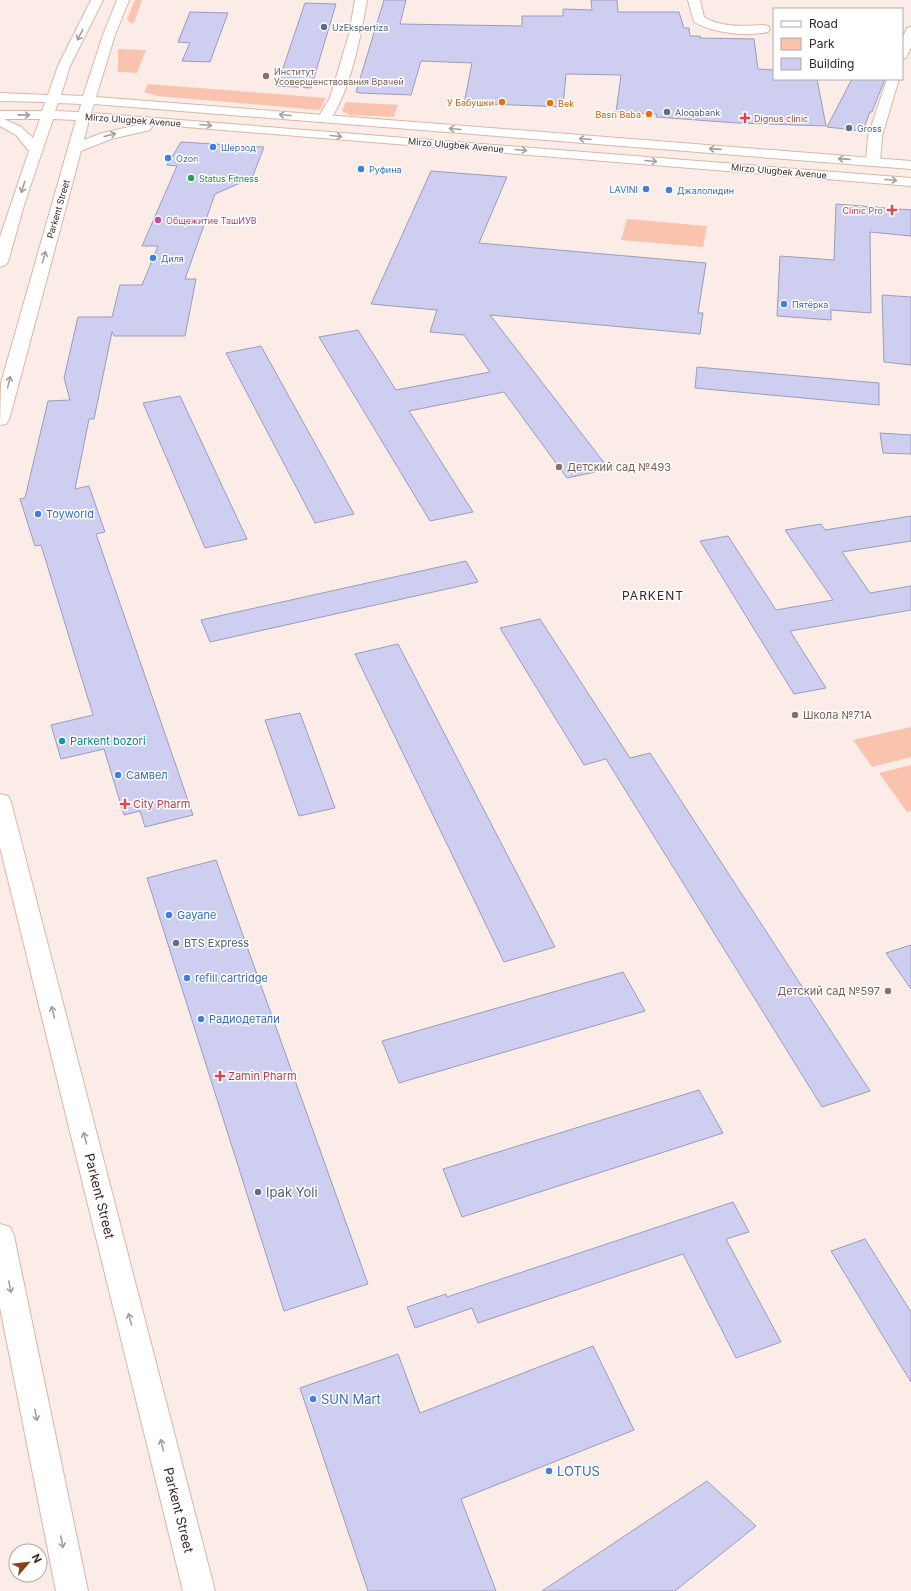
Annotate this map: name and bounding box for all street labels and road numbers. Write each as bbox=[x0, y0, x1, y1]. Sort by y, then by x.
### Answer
street label: Mirzo Ulugbek Avenue bbox=[85, 111, 181, 129]
street label: Mirzo Ulugbek Avenue bbox=[408, 135, 504, 155]
street label: Mirzo Ulugbek Avenue bbox=[731, 161, 827, 181]
street label: Parkent Street bbox=[44, 178, 72, 240]
street label: Parkent Street bbox=[82, 1152, 118, 1240]
street label: Parkent Street bbox=[161, 1466, 197, 1554]

